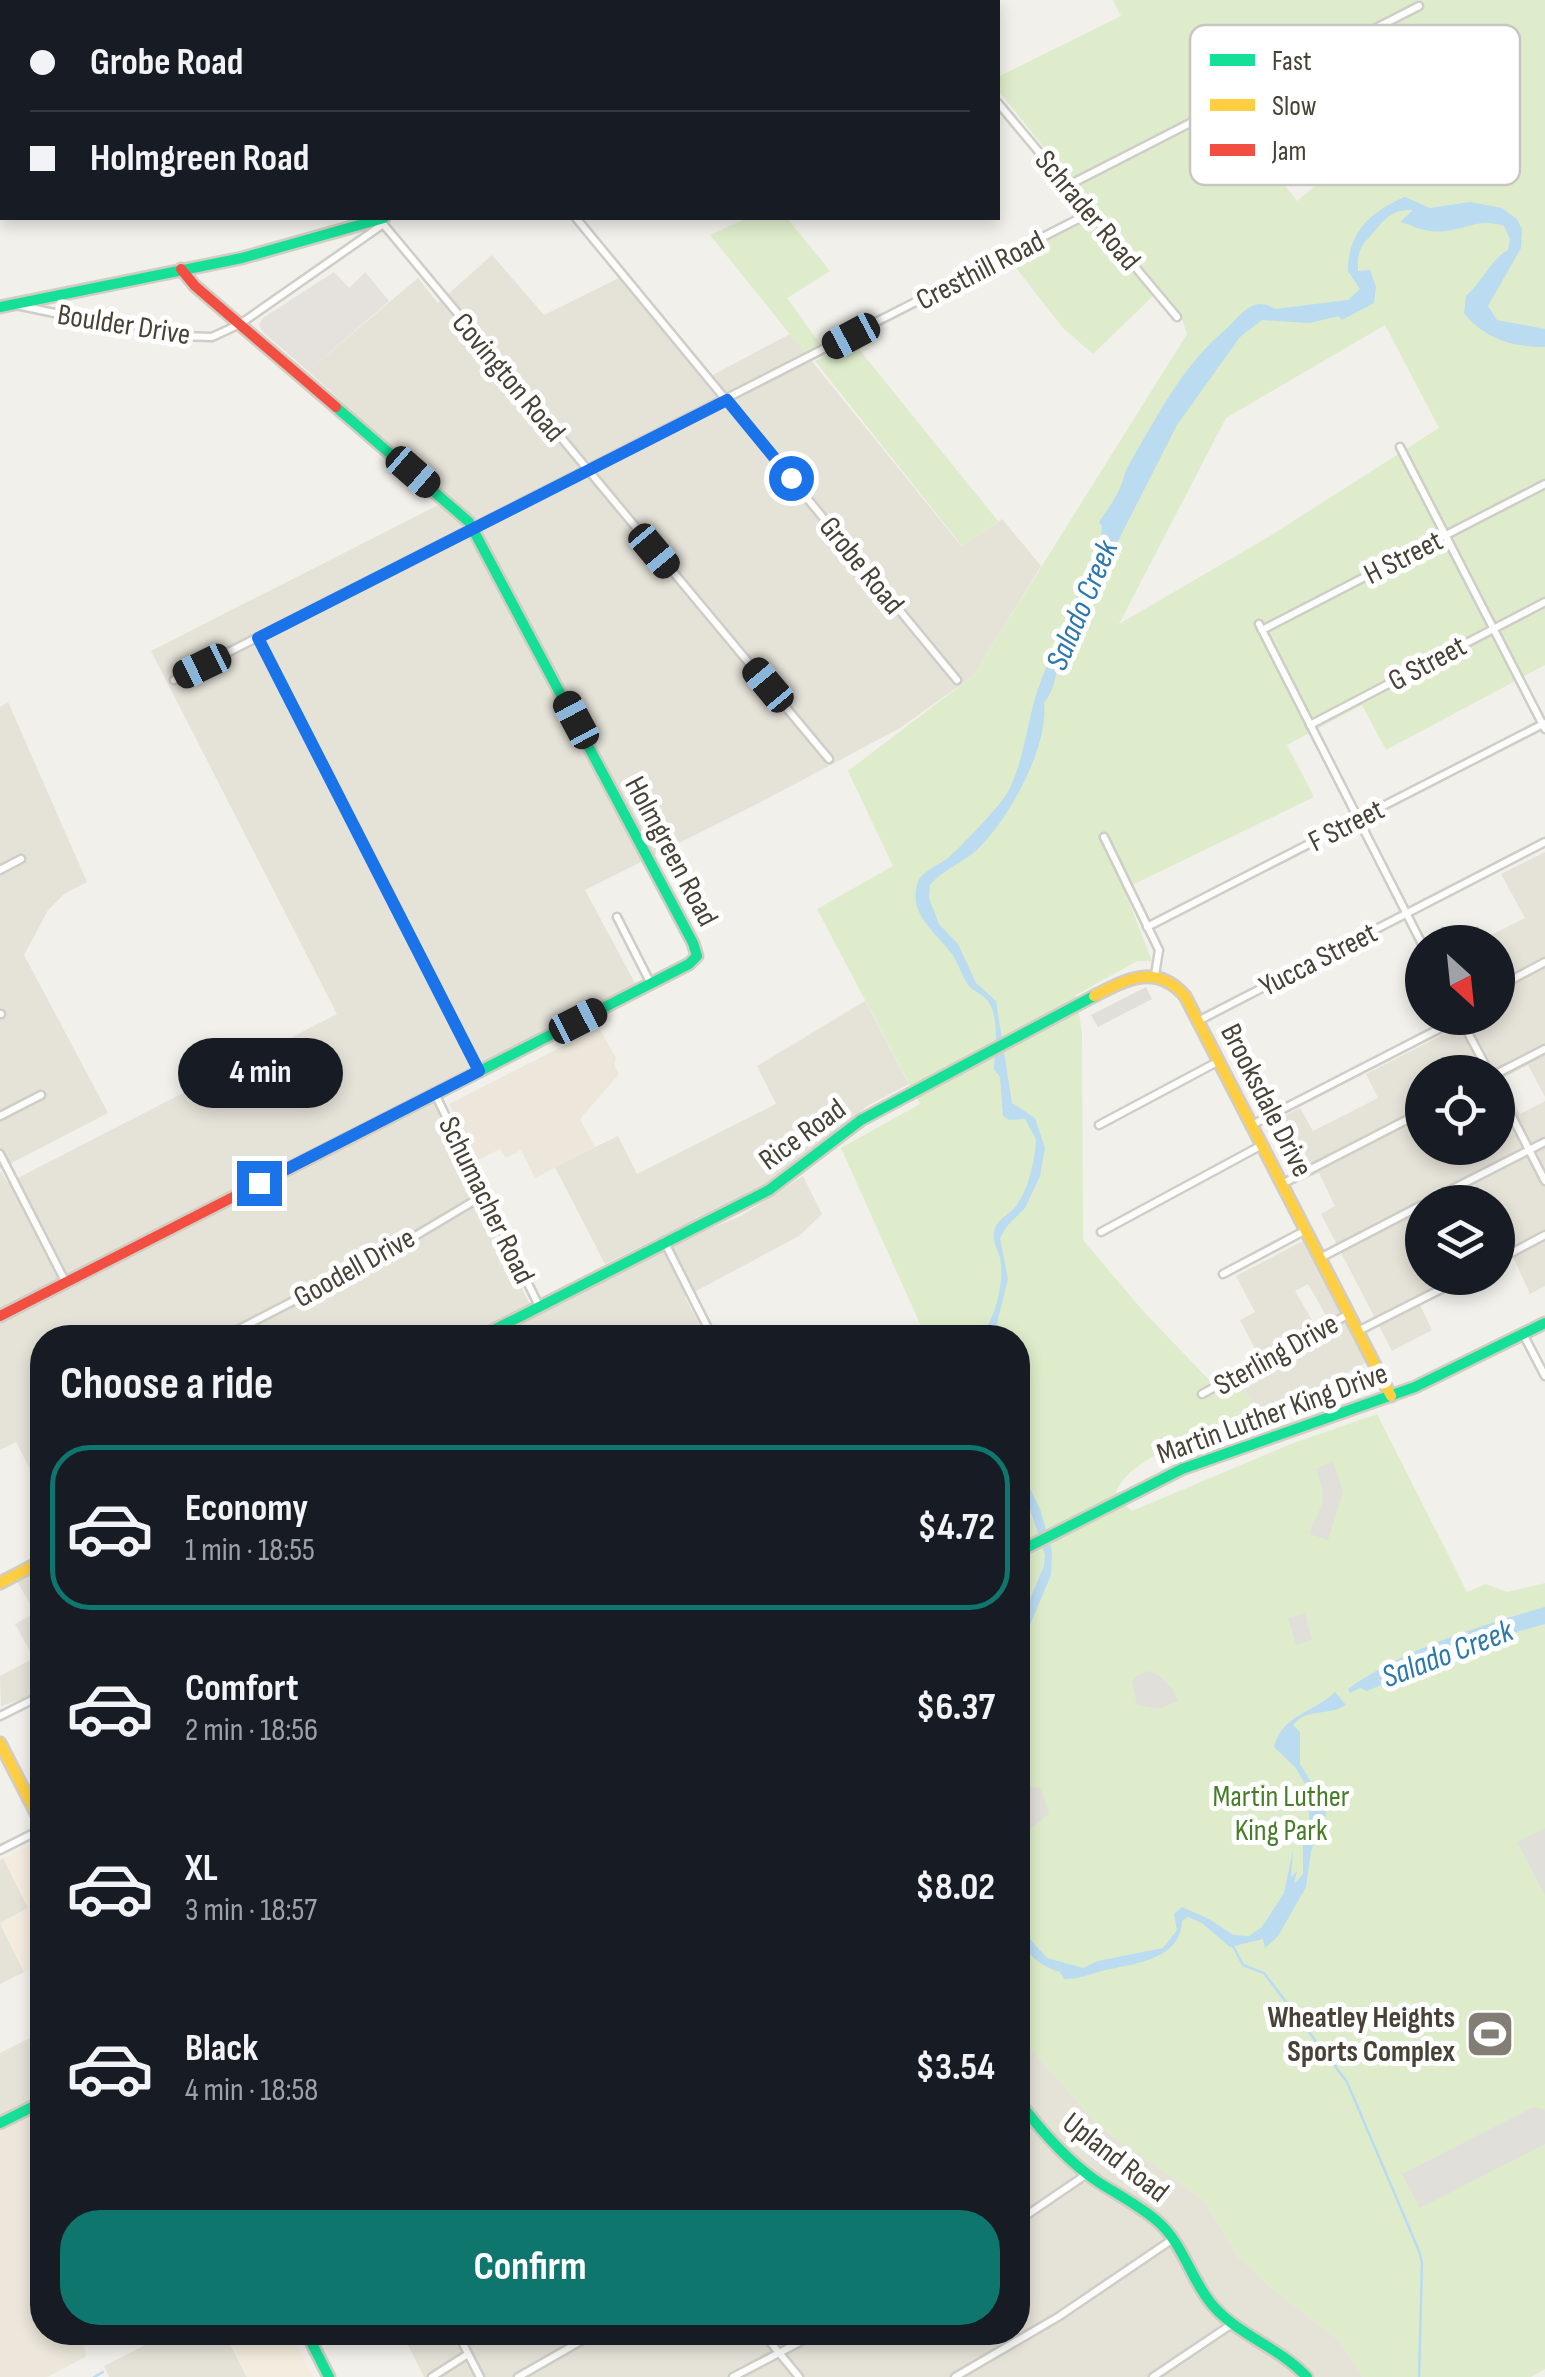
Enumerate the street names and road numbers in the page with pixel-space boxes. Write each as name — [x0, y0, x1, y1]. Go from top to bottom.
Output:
street label: Schrader Road — [1027, 143, 1148, 278]
street label: Cresthill Road — [910, 223, 1050, 318]
street label: Boulder Drive — [55, 297, 193, 353]
street label: Covington Road — [444, 306, 573, 449]
street label: Grobe Road — [811, 510, 911, 622]
street label: H Street — [1358, 523, 1449, 593]
street label: G Street — [1382, 628, 1473, 699]
street label: Holmgreen Road — [617, 770, 726, 932]
street label: F Street — [1303, 792, 1390, 860]
street label: Yucca Street — [1254, 915, 1383, 1005]
street label: Brooksdale Drive — [1212, 1018, 1320, 1183]
street label: Rice Road — [752, 1091, 853, 1178]
street label: Schumacher Road — [430, 1111, 542, 1290]
street label: Goodell Drive — [288, 1220, 421, 1316]
street label: Sterling Drive — [1208, 1306, 1345, 1404]
street label: Martin Luther King Drive — [1152, 1355, 1393, 1472]
street label: Upland Road — [1055, 2105, 1176, 2210]

